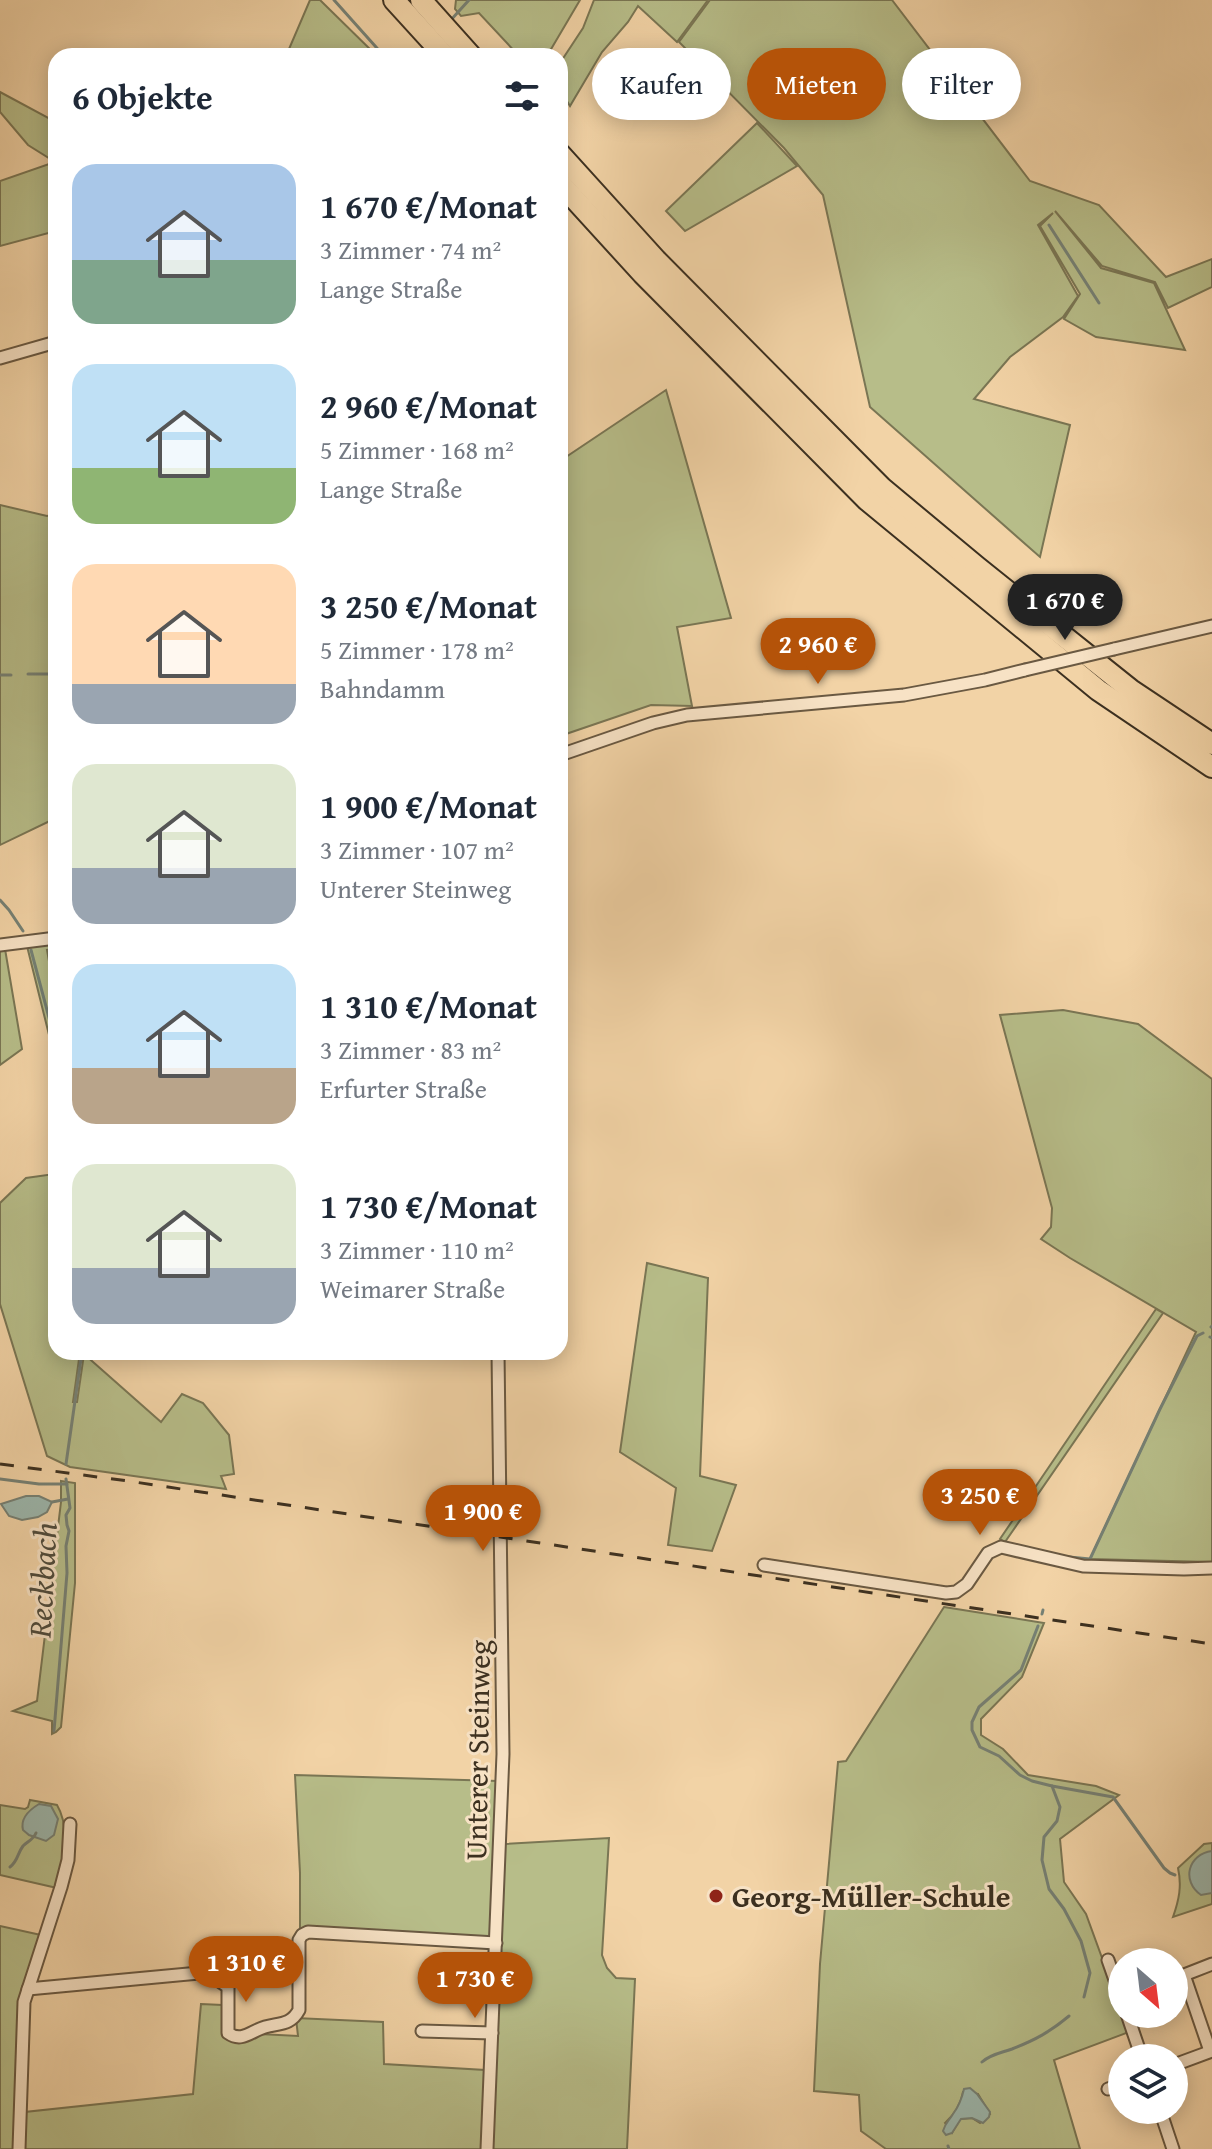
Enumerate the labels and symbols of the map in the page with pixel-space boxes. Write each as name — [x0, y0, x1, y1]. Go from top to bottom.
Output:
pin: 1 670 € — [991, 574, 1139, 642]
pin: 2 960 € — [744, 618, 892, 686]
pin: 3 250 € — [906, 1469, 1054, 1537]
pin: 1 900 € — [409, 1485, 557, 1553]
water label: Reckbach — [15, 1521, 68, 1640]
street label: Unterer Steinweg — [453, 1639, 501, 1861]
place label: Georg-Müller-Schule — [732, 1874, 1010, 1918]
marker: Georg-Müller-Schule — [707, 1887, 725, 1905]
pin: 1 310 € — [172, 1936, 320, 2004]
north arrow — [1108, 1948, 1188, 2028]
pin: 1 730 € — [401, 1952, 549, 2020]

